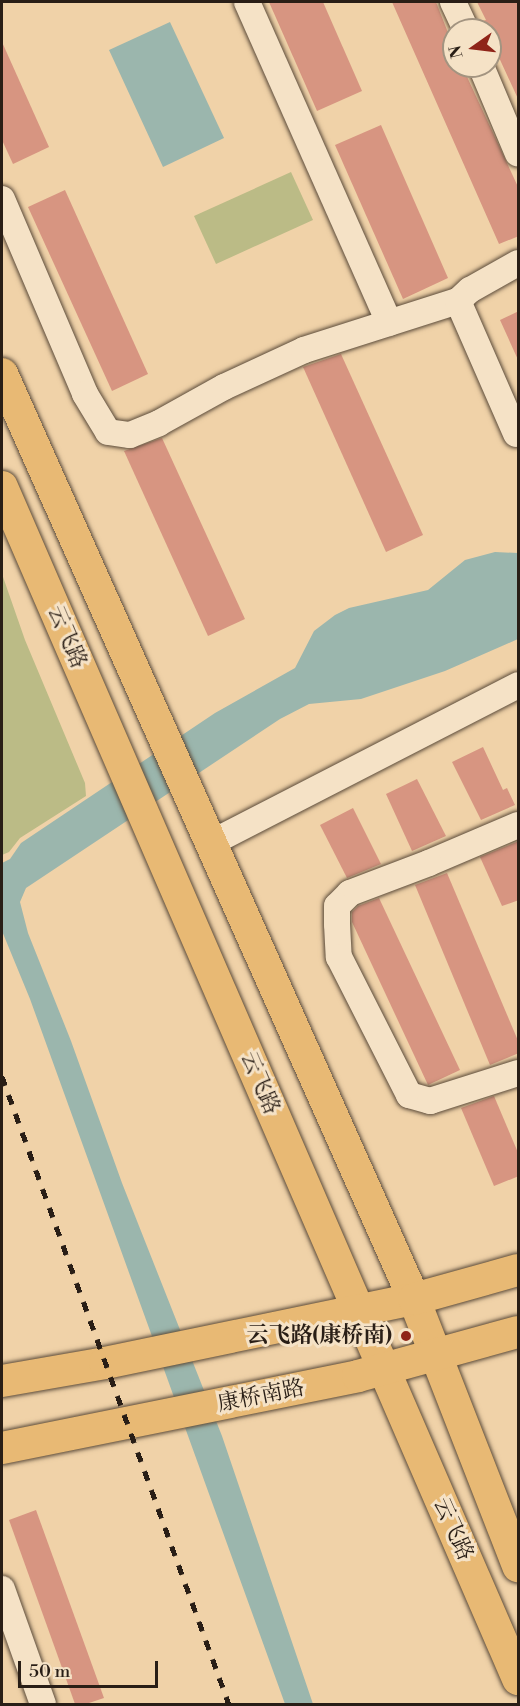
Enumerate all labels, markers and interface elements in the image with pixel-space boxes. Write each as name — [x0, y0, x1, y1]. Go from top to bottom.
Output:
north arrow — [442, 18, 502, 78]
text: N — [445, 43, 468, 60]
street label: 云飞路 — [42, 601, 92, 673]
street label: 云飞路 — [235, 1047, 285, 1119]
place label: 云飞路(康桥南) — [246, 1323, 392, 1349]
marker: 云飞路(康桥南) — [397, 1327, 415, 1345]
street label: 康桥南路 — [215, 1375, 307, 1417]
street label: 云飞路 — [428, 1493, 478, 1565]
scale bar — [21, 1649, 160, 1687]
text: 50 m — [29, 1660, 70, 1683]

